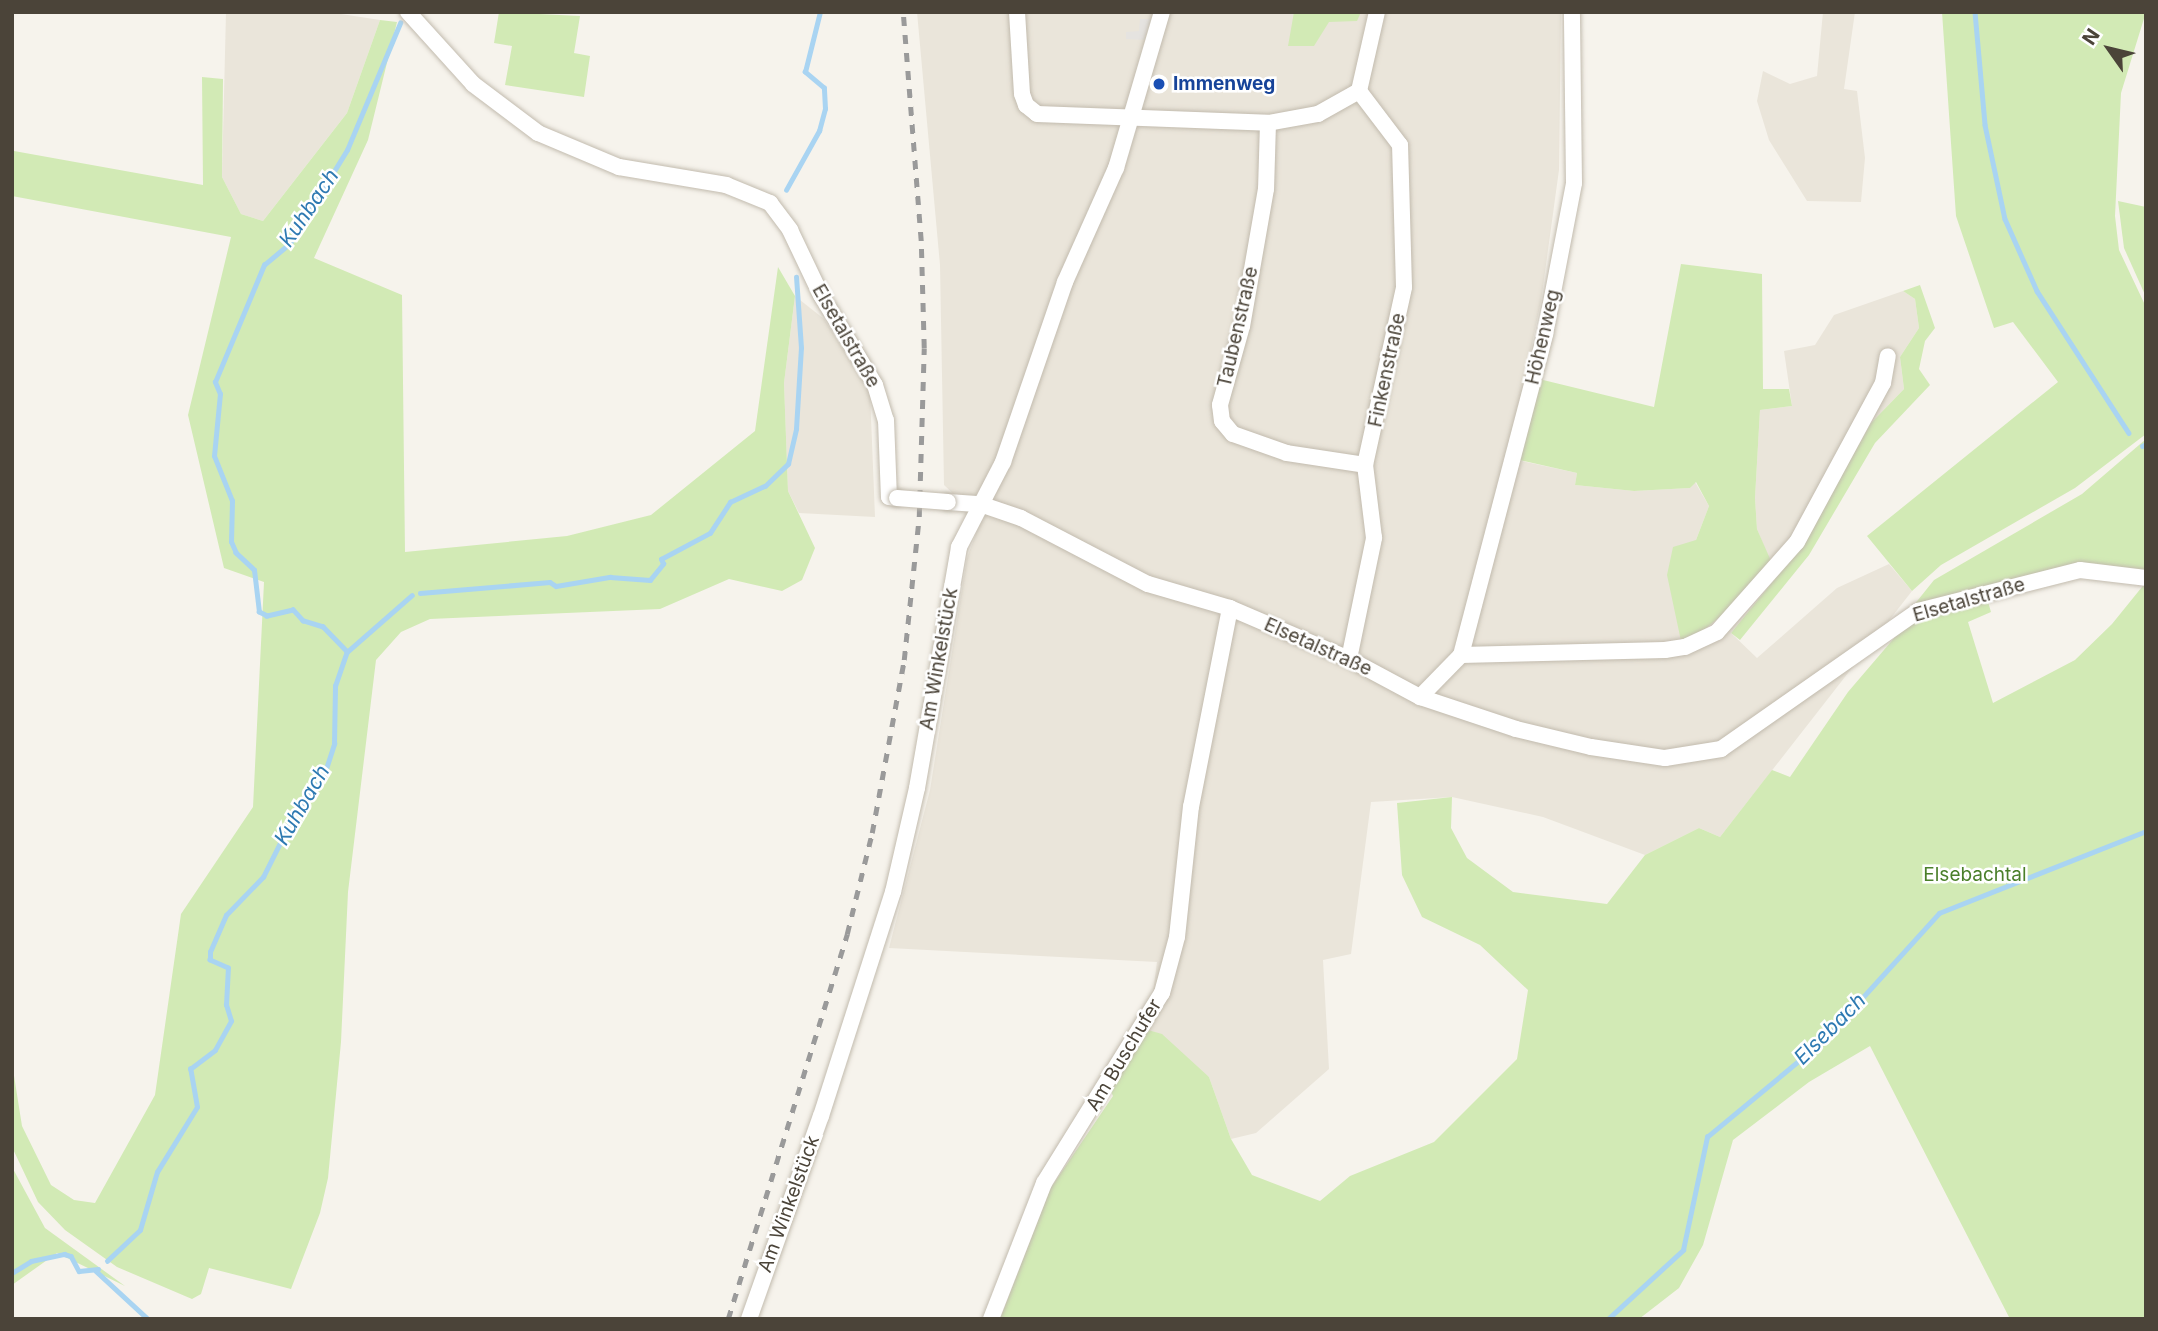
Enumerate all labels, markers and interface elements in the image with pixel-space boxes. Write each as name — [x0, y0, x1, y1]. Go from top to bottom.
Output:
north arrow — [2074, 14, 2144, 84]
text: N — [2078, 25, 2105, 49]
place label: Immenweg — [1173, 73, 1275, 95]
marker: Immenweg — [1151, 76, 1167, 92]
water label: Kuhbach — [274, 164, 344, 252]
street label: Taubenstraße — [1213, 264, 1263, 390]
street label: Elsetalstraße — [807, 280, 885, 392]
street label: Höhenweg — [1521, 287, 1565, 387]
street label: Finkenstraße — [1364, 311, 1410, 429]
street label: Elsetalstraße — [1910, 573, 2028, 627]
street label: Am Winkelstück — [915, 586, 963, 732]
street label: Elsetalstraße — [1261, 613, 1375, 681]
water label: Kuhbach — [269, 760, 335, 850]
park label: Elsebachtal — [1923, 864, 2027, 886]
water label: Elsebach — [1789, 988, 1871, 1070]
street label: Am Buschufer — [1082, 995, 1166, 1115]
street label: Am Winkelstück — [754, 1132, 824, 1276]

